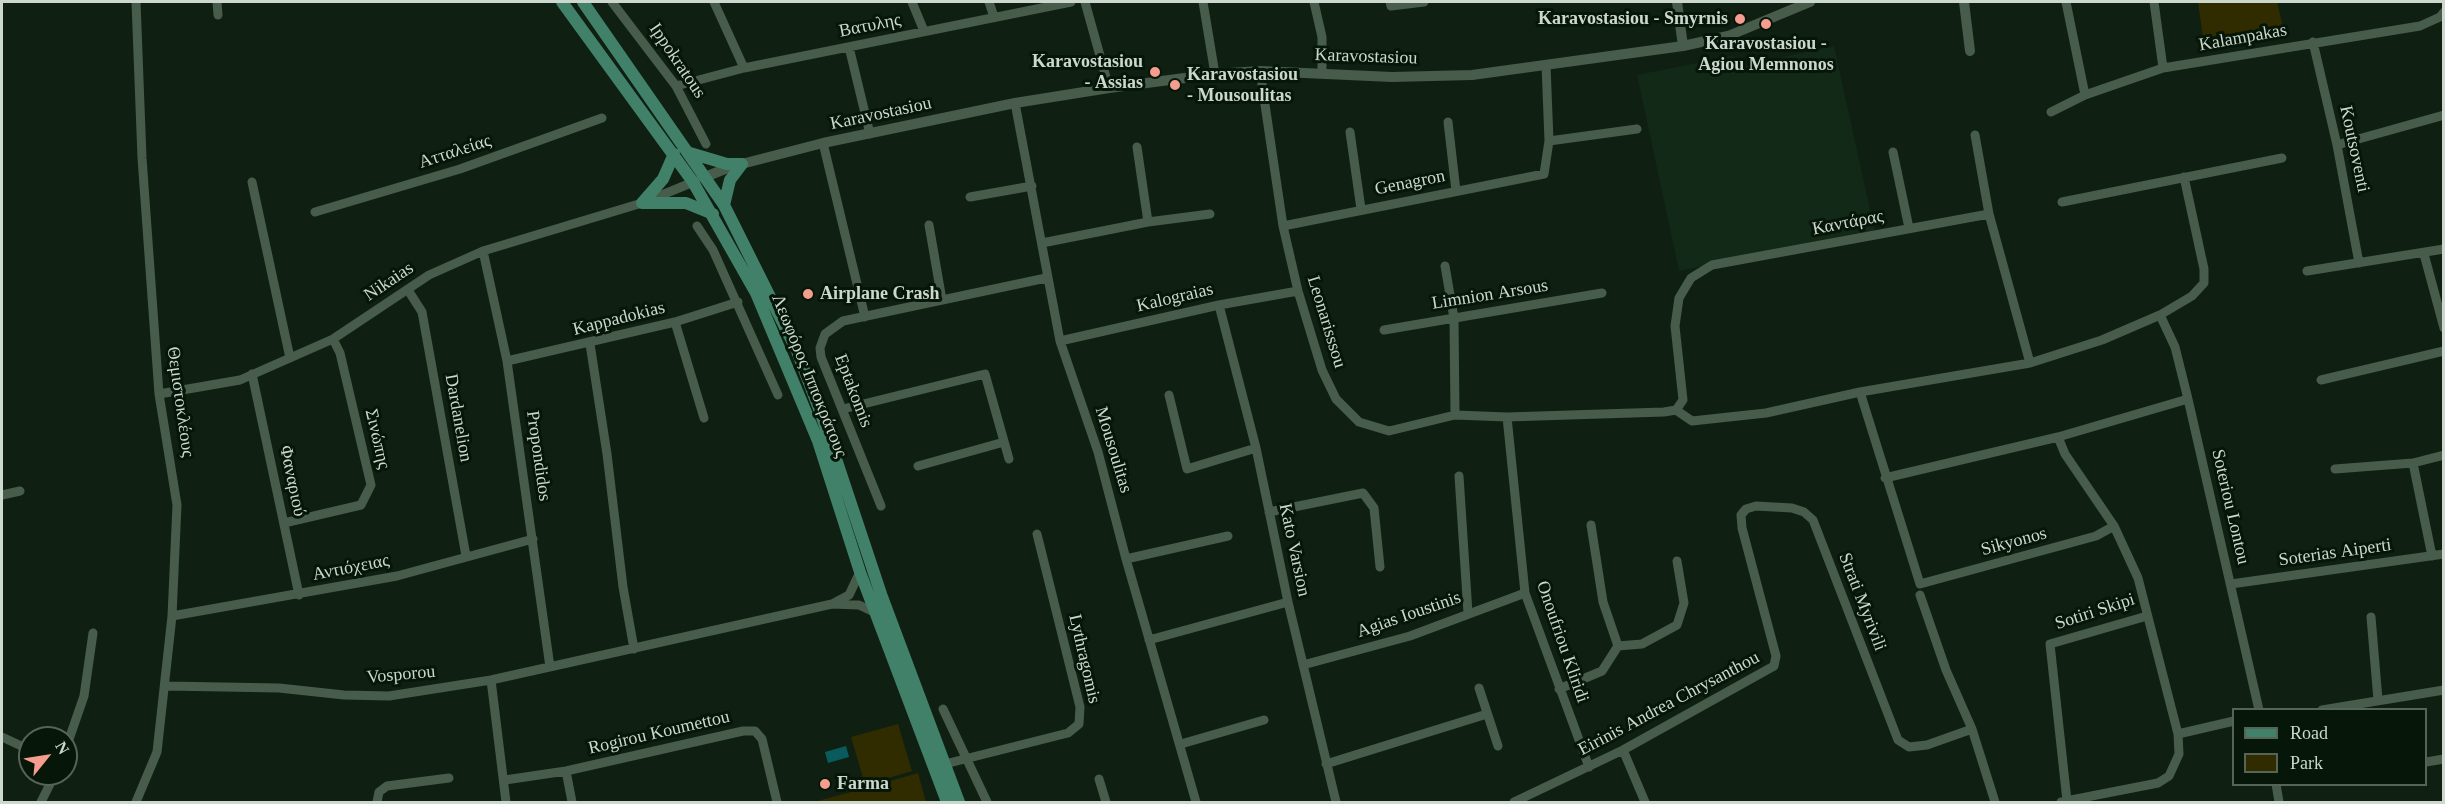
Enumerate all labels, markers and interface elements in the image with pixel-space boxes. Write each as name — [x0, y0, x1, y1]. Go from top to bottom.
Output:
place label: Karavostasiou - Smyrnis — [1538, 8, 1728, 30]
street label: Βατυλης — [837, 9, 903, 43]
marker: Karavostasiou - Smyrnis — [1733, 12, 1747, 26]
marker: Karavostasiou - Agiou Memnonos — [1759, 17, 1773, 31]
street label: Ippokratous — [644, 19, 710, 103]
street label: Kalampakas — [2197, 20, 2289, 56]
place label: Karavostasiou - Agiou Memnonos — [1698, 33, 1834, 76]
street label: Karavostasiou — [1314, 44, 1418, 70]
place label: Karavostasiou - Assias — [1032, 51, 1143, 94]
place label: Karavostasiou - Mousoulitas — [1187, 64, 1298, 106]
marker: Karavostasiou - Assias — [1148, 65, 1162, 79]
marker: Karavostasiou - Mousoulitas — [1168, 78, 1182, 92]
street label: Karavostasiou — [828, 93, 934, 135]
street label: Koutsoventi — [2334, 104, 2374, 194]
street label: Ατταλείας — [416, 130, 494, 174]
street label: Genagron — [1373, 166, 1447, 200]
street label: Καντάρας — [1811, 206, 1885, 240]
street label: Nikaias — [360, 258, 418, 306]
street label: Leonarisssou — [1302, 273, 1350, 371]
street label: Limnion Arsous — [1430, 275, 1550, 315]
street label: Kalograias — [1135, 279, 1215, 317]
place label: Airplane Crash — [820, 283, 940, 305]
marker: Airplane Crash — [801, 287, 815, 301]
street label: Λεωφόρος Ιπποκράτους — [766, 291, 852, 461]
street label: Kappadokias — [571, 297, 667, 341]
street label: Θεμιστοκλέους — [162, 345, 198, 459]
street label: Eptakomis — [829, 351, 877, 431]
street label: Dardanelion — [440, 372, 476, 464]
street label: Mousoulitas — [1090, 404, 1136, 496]
street label: Σινώπης — [360, 407, 394, 471]
street label: Propondidos — [521, 409, 555, 503]
street label: Φαναριού — [274, 444, 310, 518]
street label: Soteriou Lontou — [2206, 447, 2254, 567]
street label: Kato Varsion — [1274, 502, 1314, 598]
street label: Sikyonos — [1979, 523, 2049, 561]
street label: Soterias Aiperti — [2277, 534, 2393, 572]
street label: Αντιόχειας — [311, 550, 391, 586]
street label: Strati Myrivili — [1833, 550, 1891, 654]
street label: Onoufriou Kliridi — [1531, 578, 1593, 706]
street label: Agias Ioustinis — [1354, 587, 1464, 643]
street label: Sotiri Skipi — [2052, 589, 2138, 635]
street label: Lythragomis — [1063, 612, 1105, 706]
street label: Eirinis Andrea Chrysanthou — [1575, 647, 1763, 761]
street label: Vosporou — [366, 661, 436, 689]
street label: Rogirou Koumettou — [586, 706, 732, 760]
legend — [2232, 708, 2427, 786]
text: Road — [2290, 723, 2328, 743]
north arrow — [18, 726, 78, 786]
text: N — [52, 738, 73, 757]
text: Park — [2290, 753, 2323, 773]
place label: Farma — [837, 773, 889, 795]
marker: Farma — [818, 777, 832, 791]

